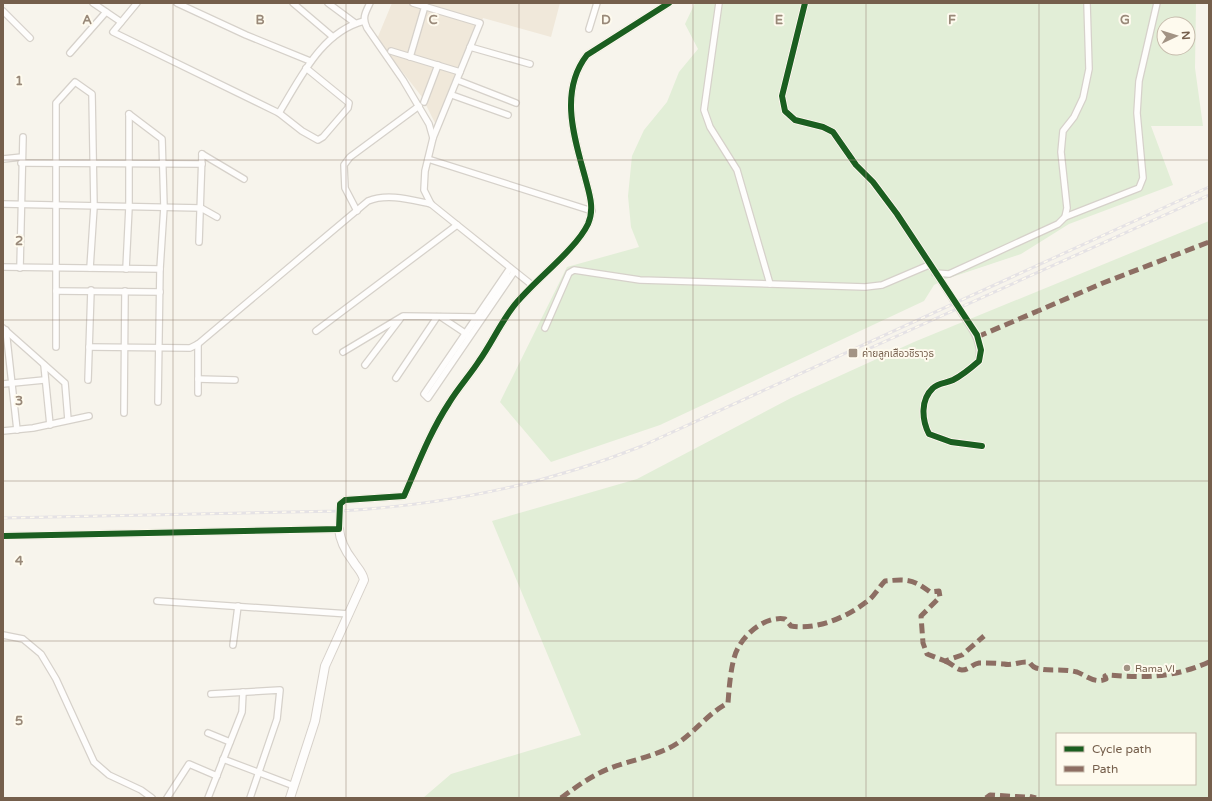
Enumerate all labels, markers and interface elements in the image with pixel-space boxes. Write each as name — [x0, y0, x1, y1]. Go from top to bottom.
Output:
text: A — [82, 12, 92, 28]
text: B — [255, 12, 265, 28]
text: C — [428, 12, 438, 28]
text: D — [601, 12, 611, 28]
text: E — [775, 12, 783, 28]
text: F — [948, 12, 956, 28]
text: G — [1120, 12, 1130, 28]
north arrow — [1156, 16, 1196, 56]
text: N — [1179, 30, 1192, 40]
text: 1 — [15, 73, 23, 89]
text: 2 — [15, 233, 23, 249]
marker: ค่ายลูกเสือวชิราวุธ — [847, 347, 859, 359]
place label: ค่ายลูกเสือวชิราวุธ — [862, 347, 934, 360]
text: 3 — [15, 393, 23, 409]
text: 4 — [15, 553, 24, 569]
marker: Rama VI — [1122, 663, 1132, 673]
place label: Rama VI — [1135, 663, 1175, 675]
text: 5 — [15, 713, 23, 729]
legend — [1056, 733, 1196, 785]
text: Cycle path — [1092, 742, 1151, 756]
text: Path — [1092, 762, 1118, 776]

